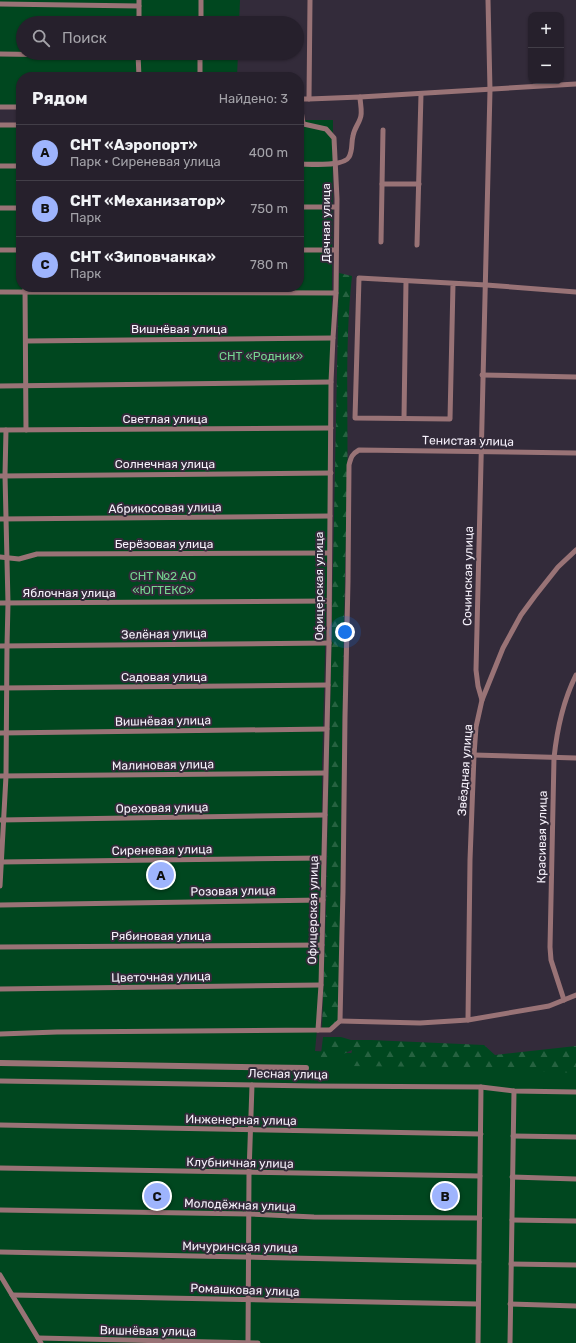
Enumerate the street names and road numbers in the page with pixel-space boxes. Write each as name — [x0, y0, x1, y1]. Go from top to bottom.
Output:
street label: Дачная улица — [319, 183, 333, 263]
street label: Вишнёвая улица — [131, 322, 227, 336]
street label: Светлая улица — [122, 412, 208, 426]
street label: Тенистая улица — [422, 433, 514, 449]
street label: Солнечная улица — [115, 457, 215, 471]
street label: Абрикосовая улица — [108, 500, 222, 516]
street label: Сочинская улица — [460, 526, 476, 626]
street label: Офицерская улица — [312, 532, 326, 641]
street label: Берёзовая улица — [115, 537, 213, 551]
street label: Яблочная улица — [22, 586, 116, 600]
street label: Зелёная улица — [121, 626, 207, 642]
street label: Садовая улица — [121, 670, 207, 684]
street label: Вишнёвая улица — [115, 713, 211, 729]
street label: Звёздная улица — [455, 724, 475, 816]
street label: Малиновая улица — [112, 757, 214, 773]
street label: Красивая улица — [534, 791, 550, 883]
street label: Ореховая улица — [116, 800, 208, 816]
street label: Сиреневая улица — [112, 842, 212, 858]
street label: Офицерская улица — [305, 855, 321, 965]
street label: Розовая улица — [190, 883, 276, 899]
street label: Рябиновая улица — [111, 929, 211, 943]
street label: Цветочная улица — [111, 969, 211, 985]
street label: Лесная улица — [248, 1066, 328, 1082]
street label: Инженерная улица — [185, 1112, 297, 1128]
street label: Клубничная улица — [186, 1155, 294, 1171]
street label: Молодёжная улица — [184, 1196, 296, 1214]
street label: Мичуринская улица — [182, 1239, 298, 1255]
street label: Ромашковая улица — [190, 1281, 300, 1299]
street label: Вишнёвая улица — [100, 1323, 196, 1339]

